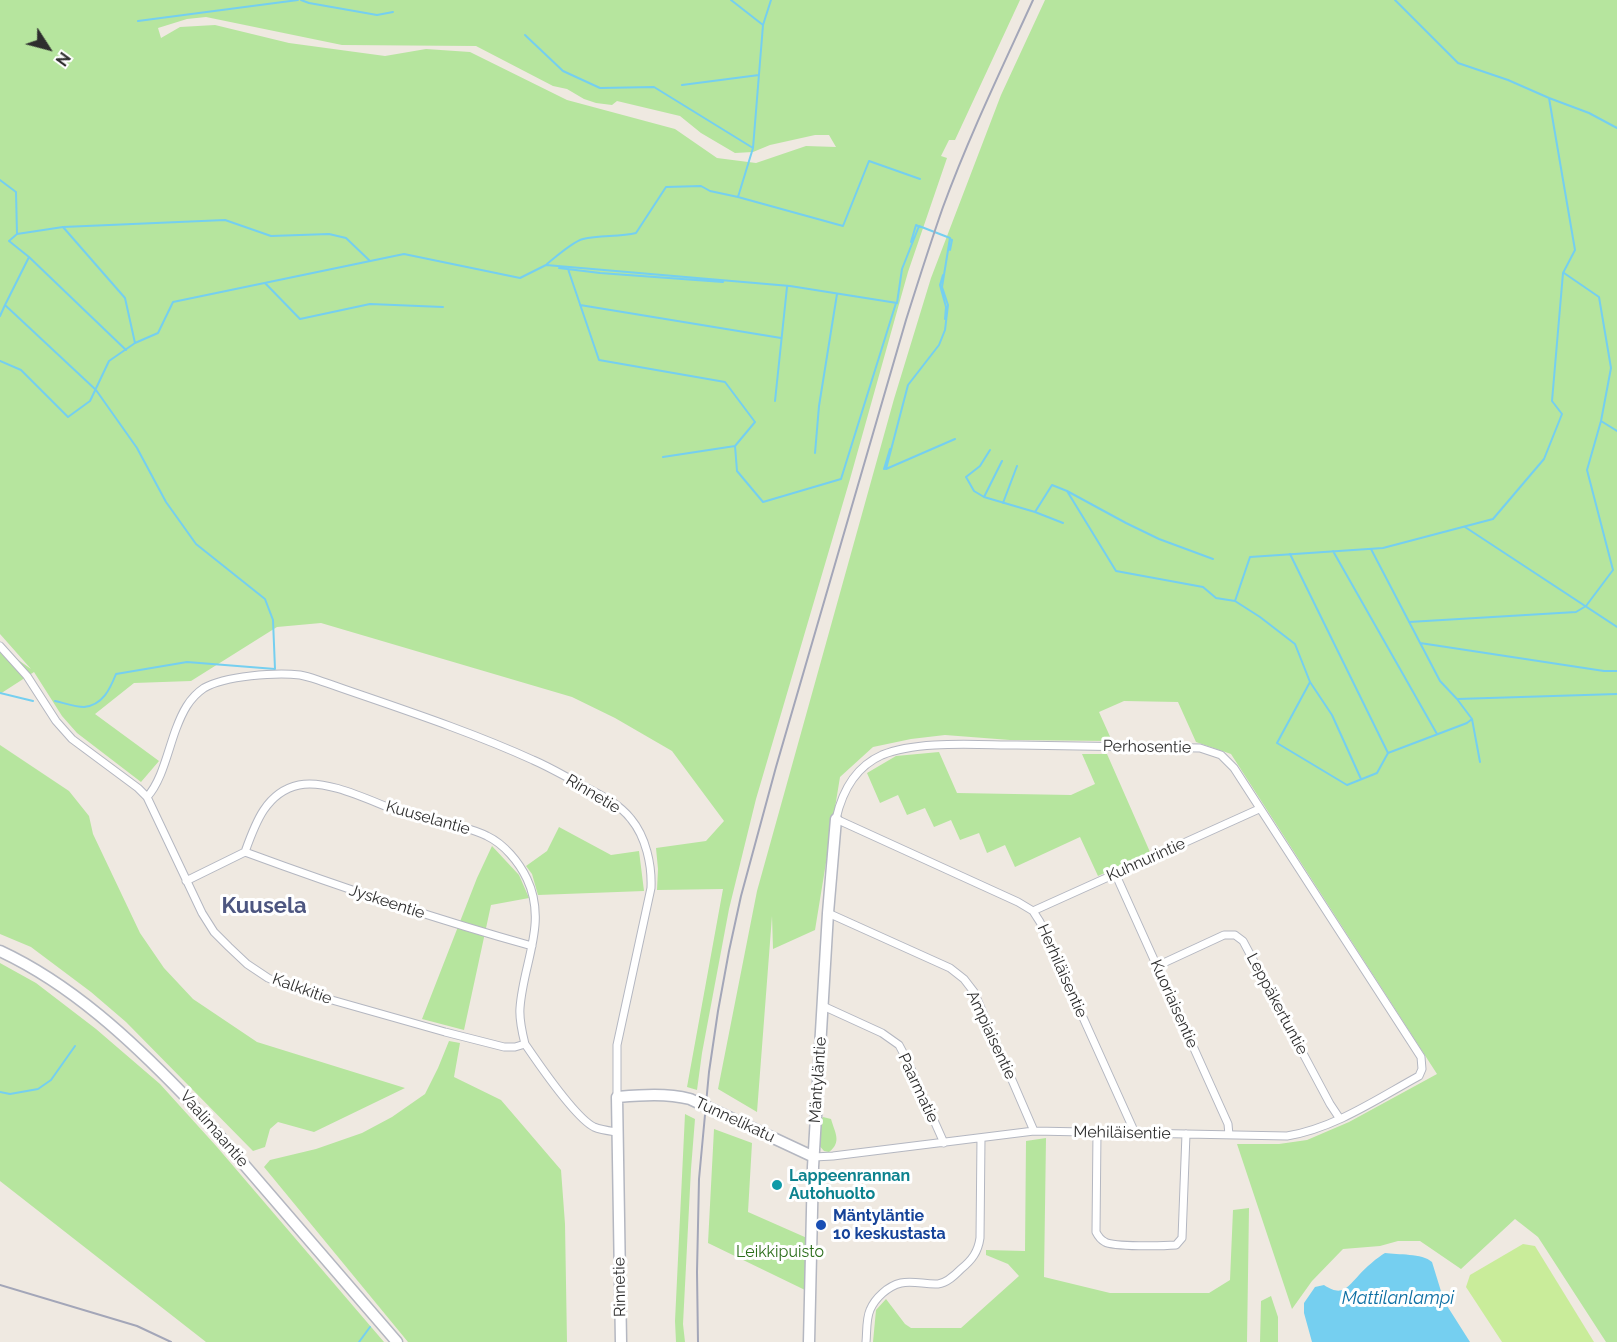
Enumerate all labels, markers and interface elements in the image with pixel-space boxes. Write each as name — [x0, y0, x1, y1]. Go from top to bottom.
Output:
north arrow — [18, 18, 78, 78]
text: N — [52, 48, 74, 69]
street label: Perhosentie — [1103, 737, 1191, 757]
street label: Rinnetie — [562, 770, 624, 818]
street label: Kuuselantie — [384, 797, 472, 839]
street label: Kuhnurintie — [1104, 834, 1188, 886]
street label: Jyskeentie — [347, 881, 427, 923]
district label: Kuusela — [221, 893, 307, 919]
street label: Herhiläisentie — [1033, 921, 1091, 1021]
street label: Leppäkertuntie — [1242, 950, 1312, 1058]
street label: Kuoriaisentie — [1146, 957, 1202, 1051]
street label: Kalkkitie — [270, 969, 334, 1009]
street label: Ampiaisentie — [962, 988, 1020, 1082]
street label: Mäntyläntie — [805, 1036, 831, 1124]
street label: Paarmatie — [894, 1050, 942, 1126]
street label: Vaalimaantie — [176, 1087, 252, 1171]
street label: Tunnelikatu — [692, 1093, 778, 1147]
street label: Mehiläisentie — [1073, 1123, 1171, 1143]
place label: Lappeenrannan Autohuolto — [789, 1166, 910, 1204]
marker: Lappeenrannan Autohuolto — [770, 1178, 784, 1192]
place label: Mäntyläntie 10 keskustasta — [833, 1206, 946, 1244]
marker: Mäntyläntie 10 keskustasta — [814, 1218, 828, 1232]
park label: Leikkipuisto — [736, 1242, 824, 1262]
street label: Rinnetie — [610, 1257, 630, 1317]
water label: Mattilanlampi — [1342, 1288, 1454, 1310]

